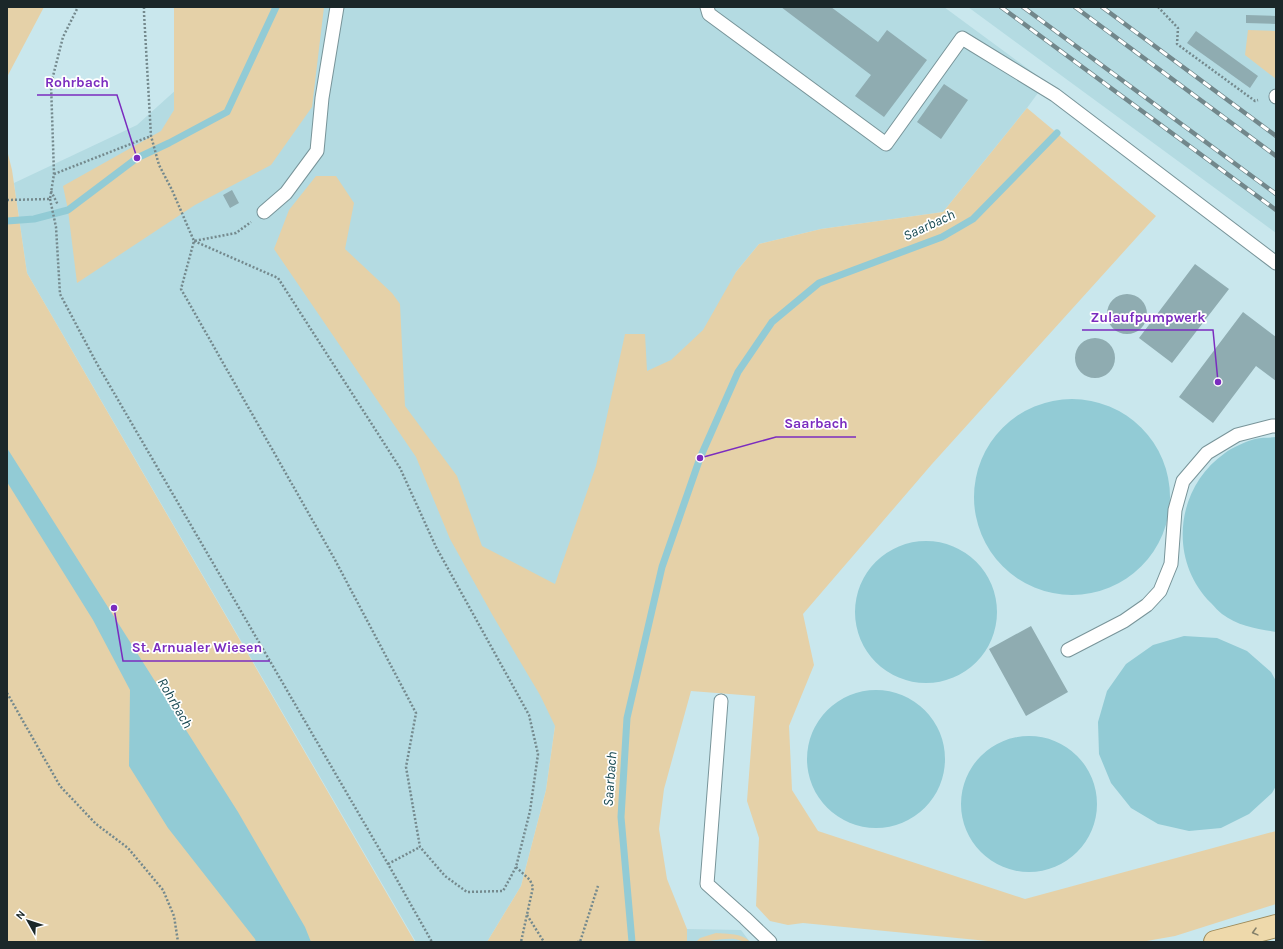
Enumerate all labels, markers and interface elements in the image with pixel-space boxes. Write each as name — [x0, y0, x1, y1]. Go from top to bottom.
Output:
callout: Rohrbach — [37, 69, 117, 95]
text: Rohrbach — [45, 74, 109, 91]
water label: Saarbach — [900, 206, 958, 244]
callout: Zulaufpumpwerk — [1082, 304, 1213, 330]
text: Zulaufpumpwerk — [1091, 309, 1206, 326]
callout: Saarbach — [776, 411, 856, 437]
text: Saarbach — [784, 415, 848, 432]
callout: St. Arnualer Wiesen — [123, 635, 270, 661]
text: St. Arnualer Wiesen — [132, 639, 262, 656]
water label: Rohrbach — [154, 675, 196, 731]
water label: Saarbach — [600, 751, 620, 807]
north arrow — [8, 901, 48, 941]
text: N — [13, 908, 28, 922]
one-way arrow — [1252, 927, 1258, 935]

